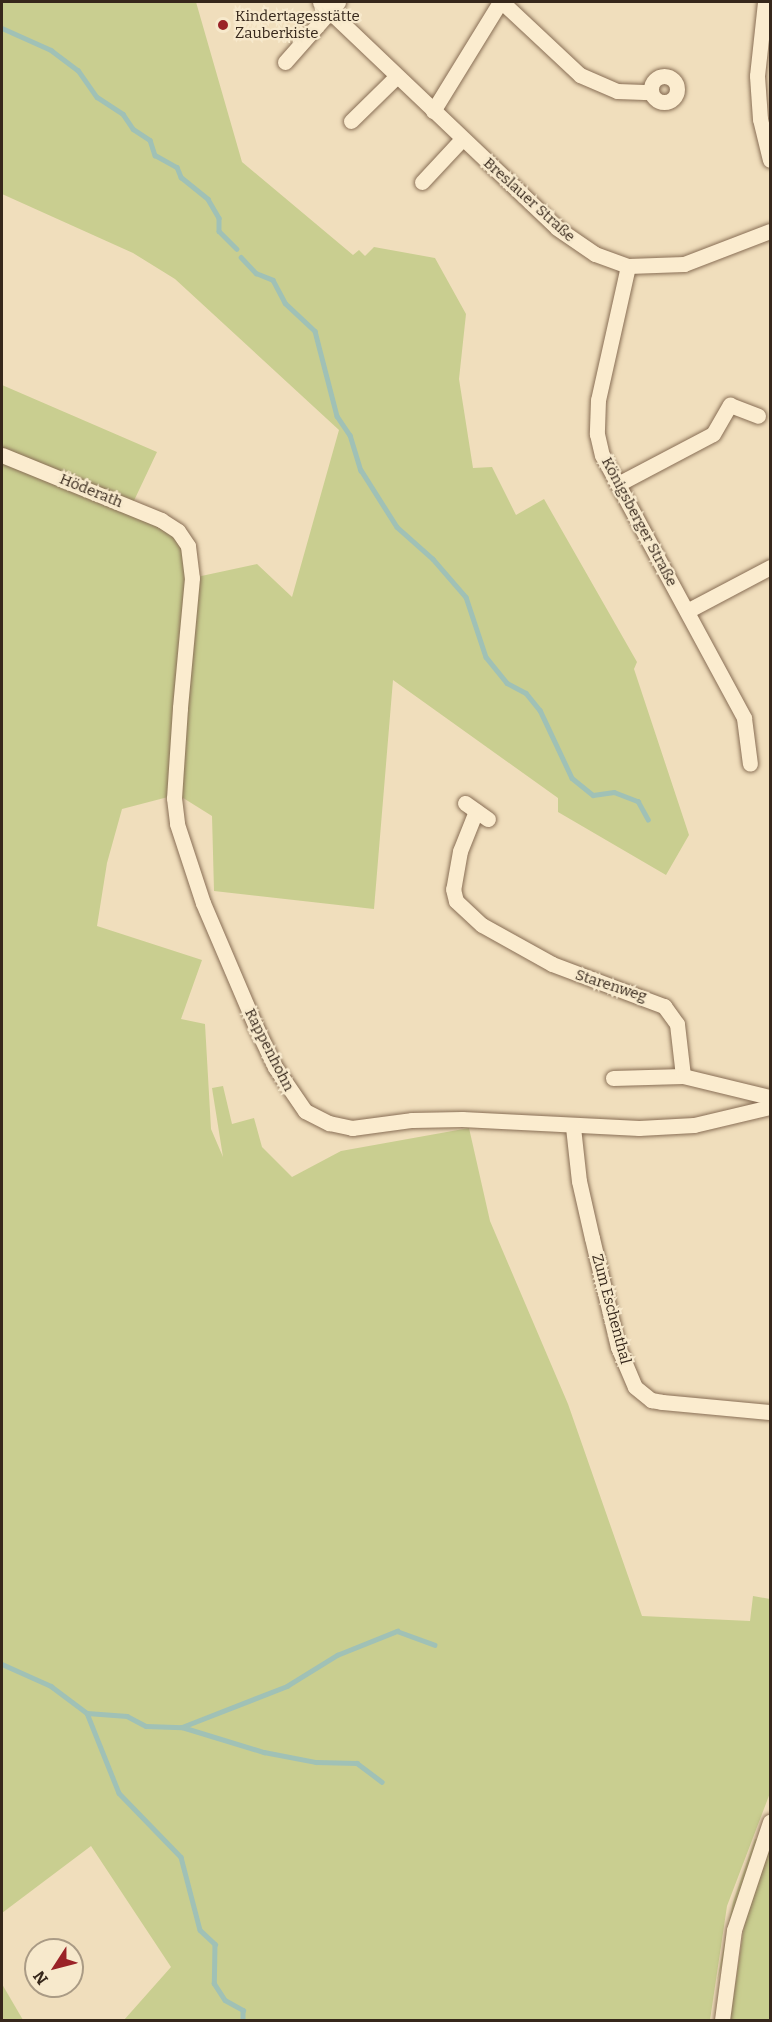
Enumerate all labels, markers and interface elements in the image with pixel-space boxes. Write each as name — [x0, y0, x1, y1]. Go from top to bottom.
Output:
place label: Kindertagesstätte Zauberkiste — [235, 7, 360, 42]
marker: Kindertagesstätte Zauberkiste — [216, 18, 230, 32]
street label: Breslauer Straße — [480, 154, 578, 246]
street label: Königsberger Straße — [597, 454, 681, 590]
street label: Höderath — [57, 470, 125, 512]
street label: Starenweg — [573, 966, 649, 1006]
street label: Rappenhohn — [241, 1006, 297, 1094]
street label: Zum Eschenthal — [588, 1252, 634, 1366]
north arrow — [24, 1938, 84, 1998]
text: N — [29, 1967, 52, 1988]

